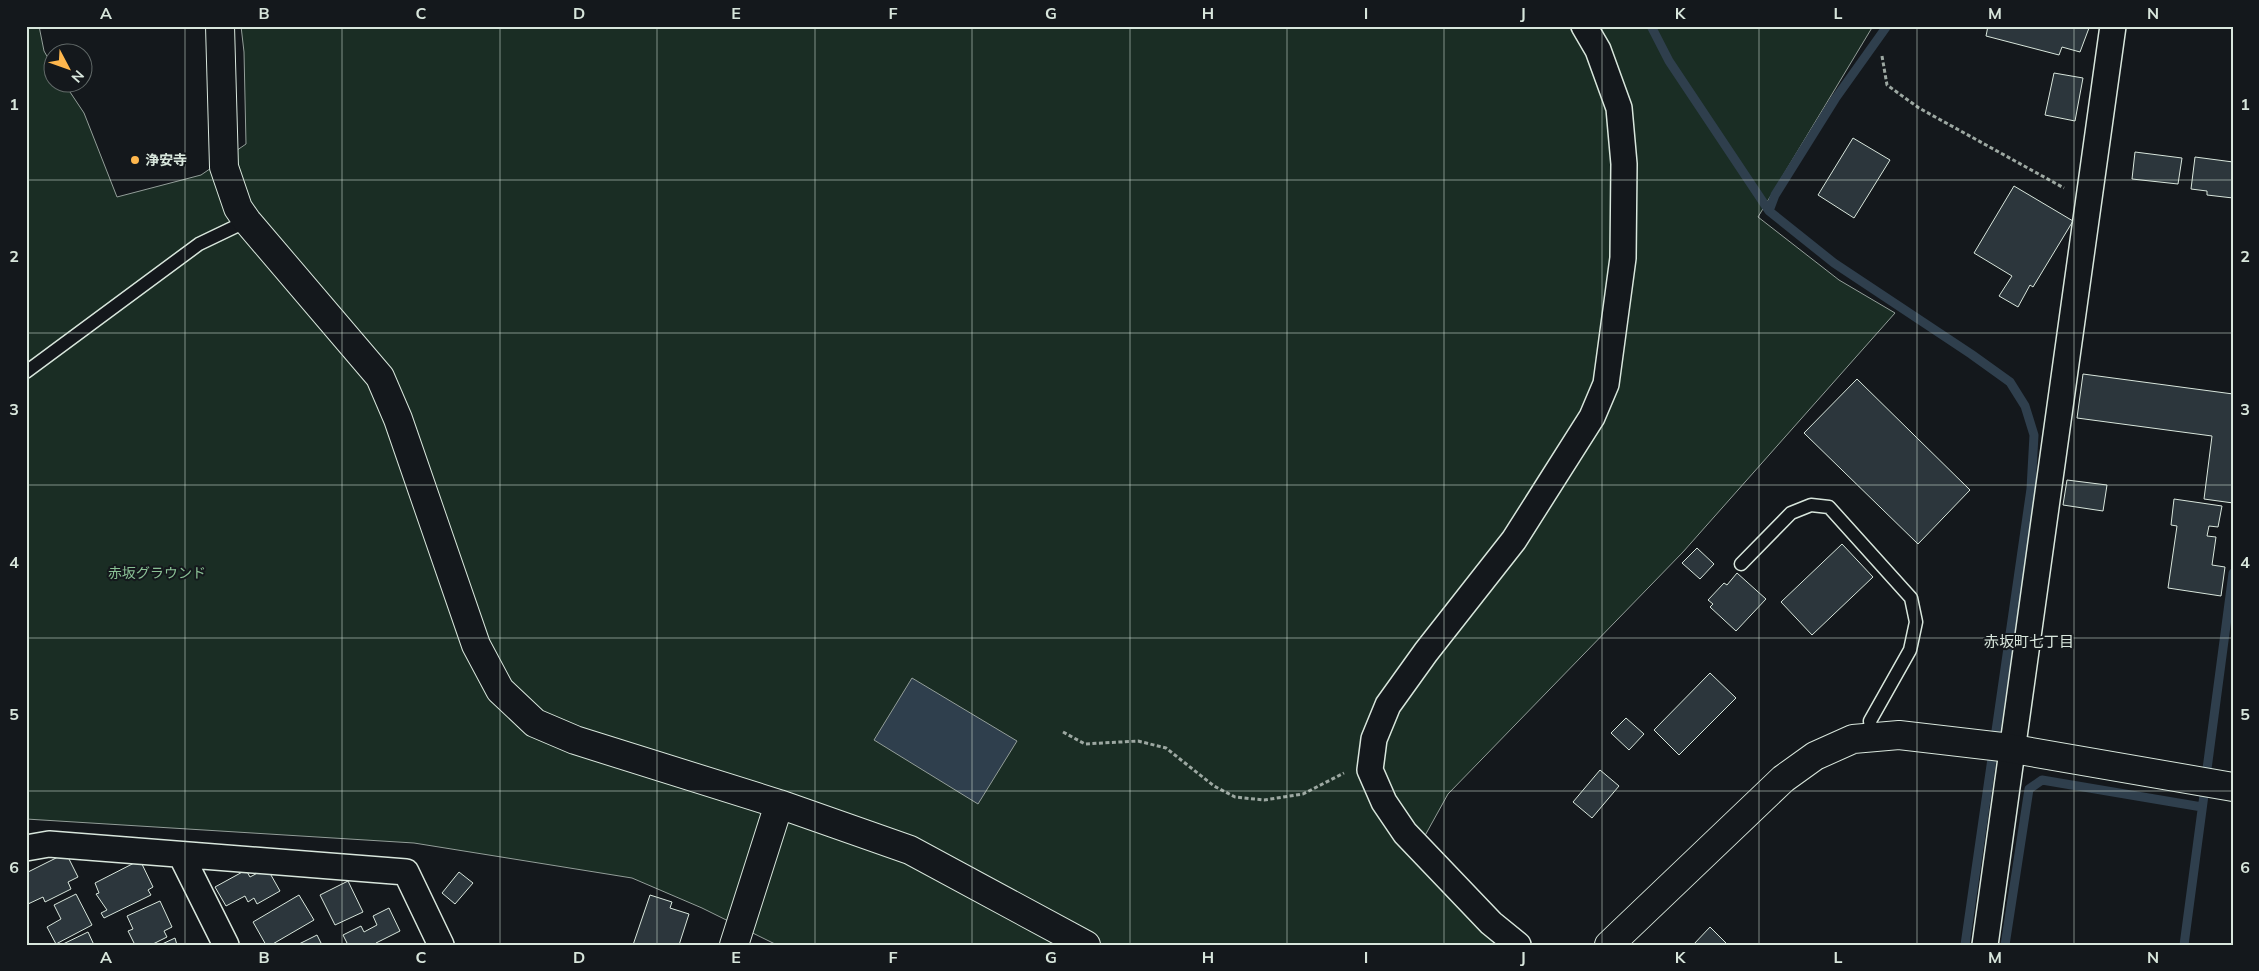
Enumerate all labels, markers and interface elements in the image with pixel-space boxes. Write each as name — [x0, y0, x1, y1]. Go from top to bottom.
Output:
text: A — [100, 3, 112, 23]
text: B — [258, 3, 270, 23]
text: C — [416, 3, 427, 23]
text: D — [573, 3, 585, 23]
text: E — [731, 3, 741, 23]
text: F — [888, 3, 898, 23]
text: G — [1045, 3, 1057, 23]
text: H — [1202, 3, 1214, 23]
text: I — [1364, 3, 1368, 23]
text: J — [1520, 3, 1526, 23]
text: K — [1675, 3, 1687, 23]
text: L — [1834, 3, 1843, 23]
text: M — [1988, 3, 2002, 23]
text: N — [2147, 3, 2159, 23]
north arrow — [42, 42, 92, 92]
text: N — [68, 67, 88, 86]
text: 1 — [9, 94, 19, 114]
text: 1 — [2240, 94, 2250, 114]
place label: 浄安寺 — [145, 151, 187, 169]
marker: 浄安寺 — [129, 154, 141, 166]
text: 2 — [9, 246, 19, 266]
text: 2 — [2240, 246, 2250, 266]
text: 3 — [9, 399, 19, 419]
text: 3 — [2240, 399, 2250, 419]
text: 4 — [9, 552, 19, 572]
text: 4 — [2240, 552, 2250, 572]
park label: 赤坂グラウンド — [108, 564, 206, 582]
district label: 赤坂町七丁目 — [1984, 632, 2074, 651]
text: 5 — [9, 704, 19, 724]
text: 5 — [2240, 704, 2250, 724]
text: 6 — [9, 857, 19, 877]
text: 6 — [2240, 857, 2250, 877]
text: A — [100, 947, 112, 967]
text: B — [258, 947, 270, 967]
text: C — [416, 947, 427, 967]
text: D — [573, 947, 585, 967]
text: E — [731, 947, 741, 967]
text: F — [888, 947, 898, 967]
text: G — [1045, 947, 1057, 967]
text: H — [1202, 947, 1214, 967]
text: I — [1364, 947, 1368, 967]
text: J — [1520, 947, 1526, 967]
text: K — [1675, 947, 1687, 967]
text: L — [1834, 947, 1843, 967]
text: M — [1988, 947, 2002, 967]
text: N — [2147, 947, 2159, 967]

